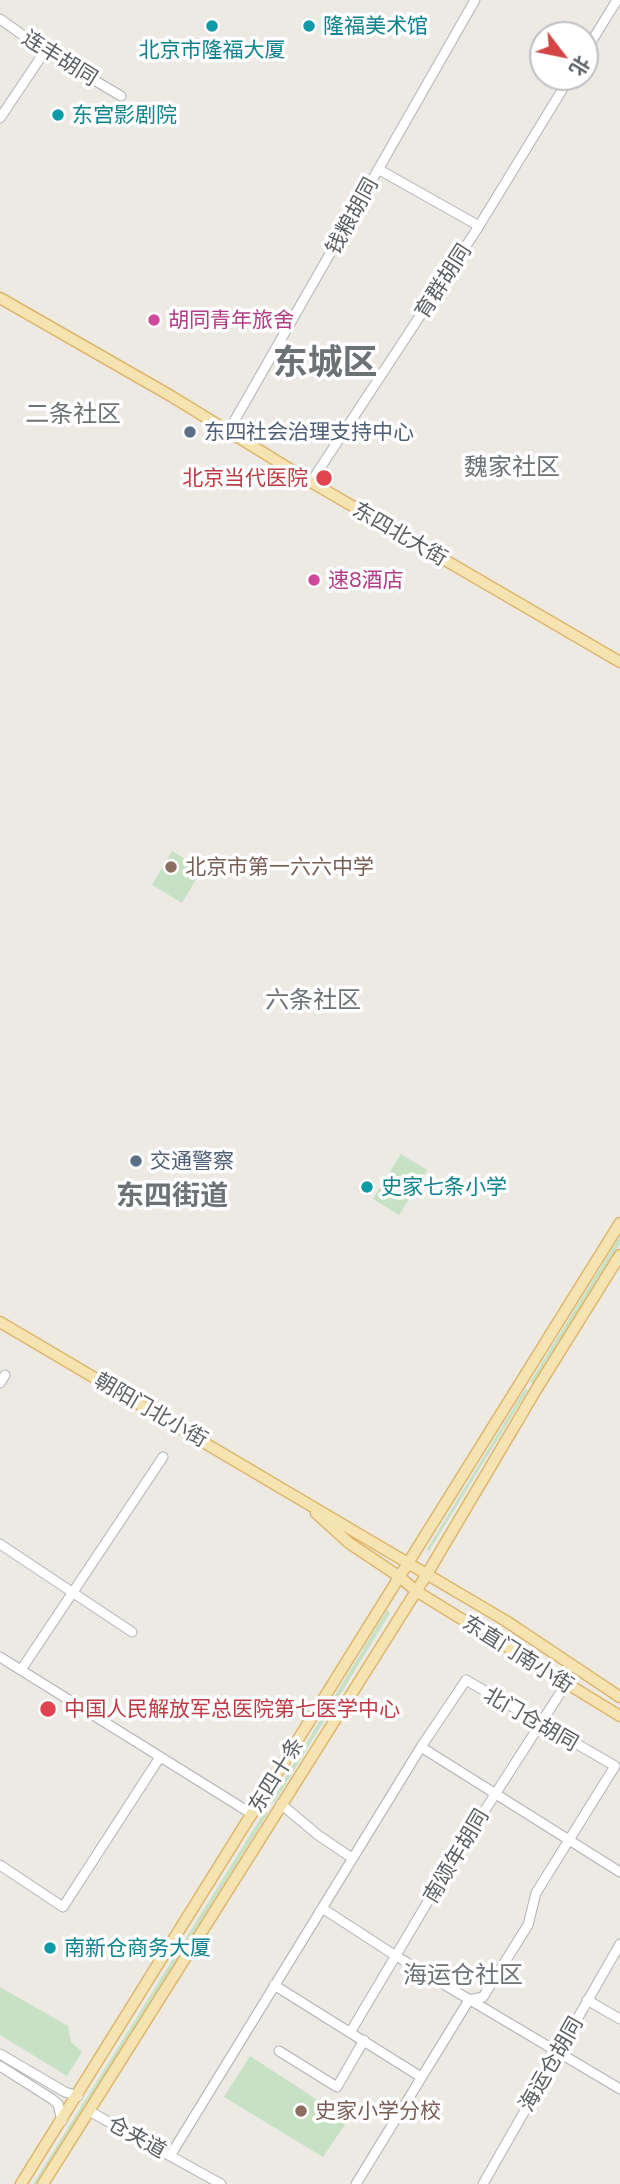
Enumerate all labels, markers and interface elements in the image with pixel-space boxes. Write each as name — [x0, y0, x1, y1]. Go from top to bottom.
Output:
place label: 隆福美术馆 — [323, 13, 428, 39]
marker: 北京市隆福大厦 — [204, 18, 220, 34]
marker: 隆福美术馆 — [301, 18, 317, 34]
north arrow — [529, 21, 599, 91]
street label: 连丰胡同 — [18, 25, 102, 91]
place label: 北京市隆福大厦 — [139, 37, 285, 63]
text: 北 — [566, 52, 595, 80]
place label: 东宫影剧院 — [72, 102, 177, 128]
marker: 东宫影剧院 — [50, 107, 66, 123]
street label: 钱粮胡同 — [321, 173, 383, 259]
street label: 育群胡同 — [410, 239, 476, 323]
place label: 胡同青年旅舍 — [168, 307, 294, 333]
marker: 胡同青年旅舍 — [146, 312, 162, 328]
district label: 东城区 — [273, 341, 377, 383]
district label: 二条社区 — [25, 400, 121, 428]
place label: 东四社会治理支持中心 — [204, 419, 414, 445]
marker: 东四社会治理支持中心 — [182, 424, 198, 440]
district label: 魏家社区 — [464, 453, 560, 481]
place label: 北京当代医院 — [182, 465, 308, 491]
marker: 北京当代医院 — [314, 468, 334, 488]
street label: 东四北大街 — [348, 497, 452, 571]
place label: 速8酒店 — [328, 567, 404, 593]
marker: 速8酒店 — [306, 572, 322, 588]
place label: 北京市第一六六中学 — [185, 854, 374, 880]
marker: 北京市第一六六中学 — [163, 859, 179, 875]
district label: 六条社区 — [265, 986, 361, 1014]
place label: 交通警察 — [150, 1148, 234, 1174]
marker: 交通警察 — [128, 1153, 144, 1169]
place label: 史家七条小学 — [381, 1174, 507, 1200]
district label: 东四街道 — [116, 1179, 228, 1213]
marker: 史家七条小学 — [359, 1179, 375, 1195]
street label: 朝阳门北小街 — [90, 1368, 212, 1452]
street label: 东直门南小街 — [458, 1610, 578, 1698]
street label: 北门仓胡同 — [479, 1682, 583, 1756]
place label: 中国人民解放军总医院第七医学中心 — [64, 1696, 400, 1722]
marker: 中国人民解放军总医院第七医学中心 — [38, 1699, 58, 1719]
street label: 东四十条 — [243, 1733, 309, 1817]
street label: 南颂年胡同 — [418, 1805, 494, 1907]
place label: 南新仓商务大厦 — [64, 1935, 211, 1961]
marker: 南新仓商务大厦 — [42, 1940, 58, 1956]
district label: 海运仓社区 — [403, 1961, 523, 1989]
street label: 海运仓胡同 — [514, 2012, 588, 2116]
place label: 史家小学分校 — [315, 2098, 441, 2124]
marker: 史家小学分校 — [293, 2103, 309, 2119]
street label: 仓夹道 — [103, 2111, 171, 2163]

